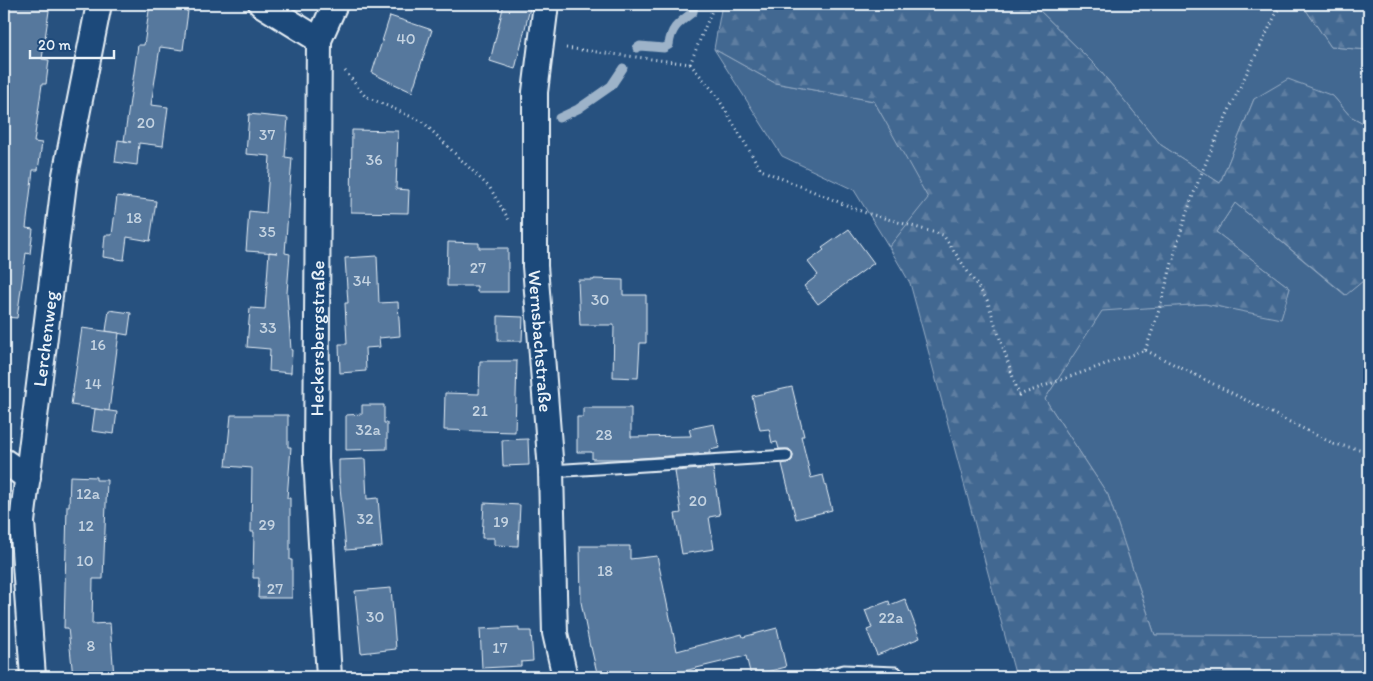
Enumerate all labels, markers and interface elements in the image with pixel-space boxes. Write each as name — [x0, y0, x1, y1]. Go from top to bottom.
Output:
scale bar — [30, 28, 114, 60]
house number: 40 — [396, 29, 416, 48]
text: 20 m — [38, 36, 72, 54]
house number: 20 — [137, 113, 155, 132]
house number: 37 — [259, 125, 275, 144]
house number: 36 — [365, 150, 383, 169]
house number: 18 — [126, 208, 142, 227]
house number: 35 — [258, 222, 276, 241]
house number: 27 — [470, 258, 486, 277]
street label: Heckersbergstraße — [305, 260, 329, 416]
street label: Wernsbachstraße — [524, 269, 558, 413]
house number: 34 — [353, 271, 372, 290]
street label: Lerchenweg — [27, 289, 62, 388]
house number: 30 — [591, 290, 609, 309]
house number: 33 — [259, 318, 277, 337]
house number: 16 — [90, 335, 106, 354]
house number: 14 — [84, 374, 102, 393]
house number: 21 — [472, 401, 488, 420]
house number: 32a — [355, 420, 381, 439]
house number: 28 — [595, 425, 613, 444]
house number: 12a — [76, 484, 101, 503]
house number: 20 — [689, 491, 707, 510]
house number: 32 — [356, 509, 374, 528]
house number: 19 — [493, 512, 509, 531]
house number: 29 — [259, 515, 275, 534]
house number: 12 — [78, 516, 95, 535]
house number: 10 — [76, 551, 94, 570]
house number: 18 — [597, 561, 613, 580]
house number: 27 — [267, 579, 283, 598]
house number: 30 — [366, 607, 384, 626]
house number: 22a — [878, 608, 904, 627]
house number: 8 — [87, 636, 96, 655]
house number: 17 — [492, 638, 508, 657]

